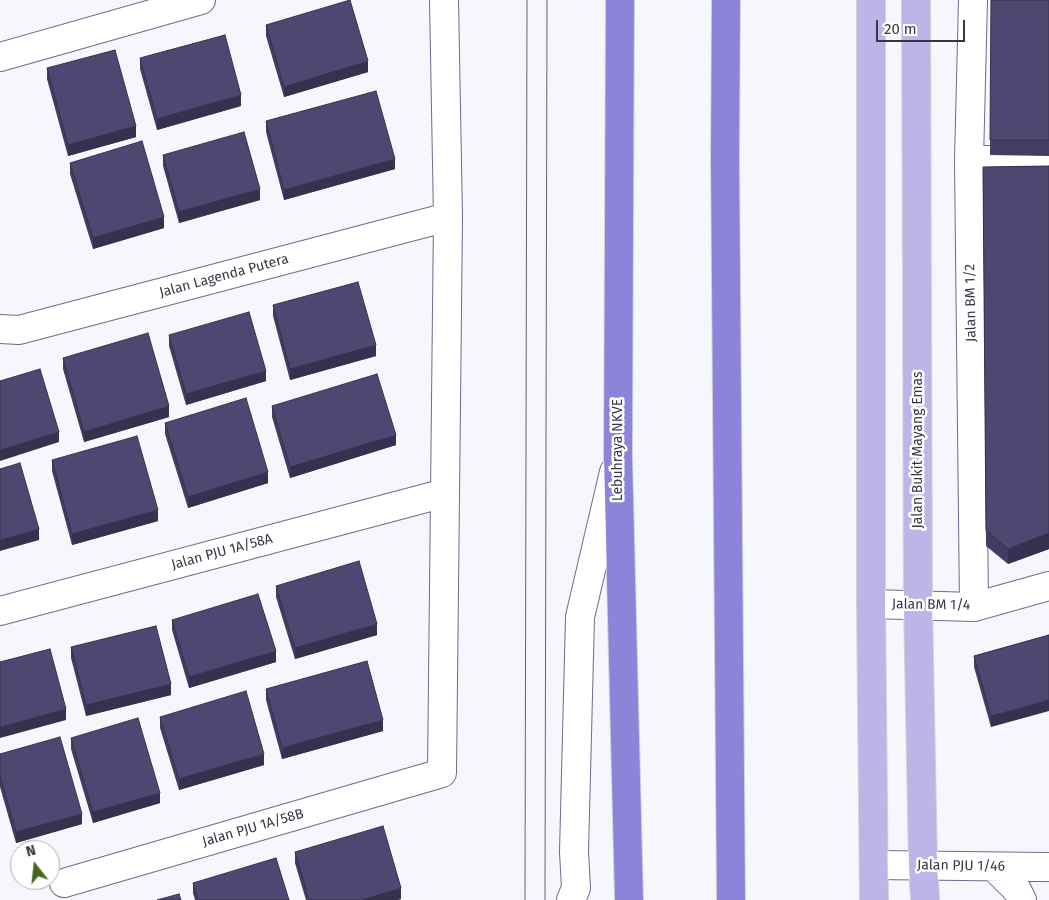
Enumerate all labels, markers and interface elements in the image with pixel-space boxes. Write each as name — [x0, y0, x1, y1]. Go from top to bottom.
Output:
scale bar — [879, 10, 968, 42]
text: 20 m — [884, 20, 917, 38]
street label: Jalan Lagenda Putera — [158, 251, 290, 301]
street label: Jalan BM 1/2 — [962, 264, 980, 342]
street label: Jalan Bukit Mayang Emas — [910, 372, 926, 528]
street label: Lebuhraya NKVE — [610, 399, 626, 501]
street label: Jalan PJU 1A/58A — [170, 530, 274, 574]
street label: Jalan BM 1/4 — [892, 596, 970, 614]
street label: Jalan PJU 1A/58B — [200, 806, 306, 850]
north arrow — [10, 840, 60, 890]
text: N — [24, 842, 38, 861]
street label: Jalan PJU 1/46 — [917, 857, 1005, 875]

